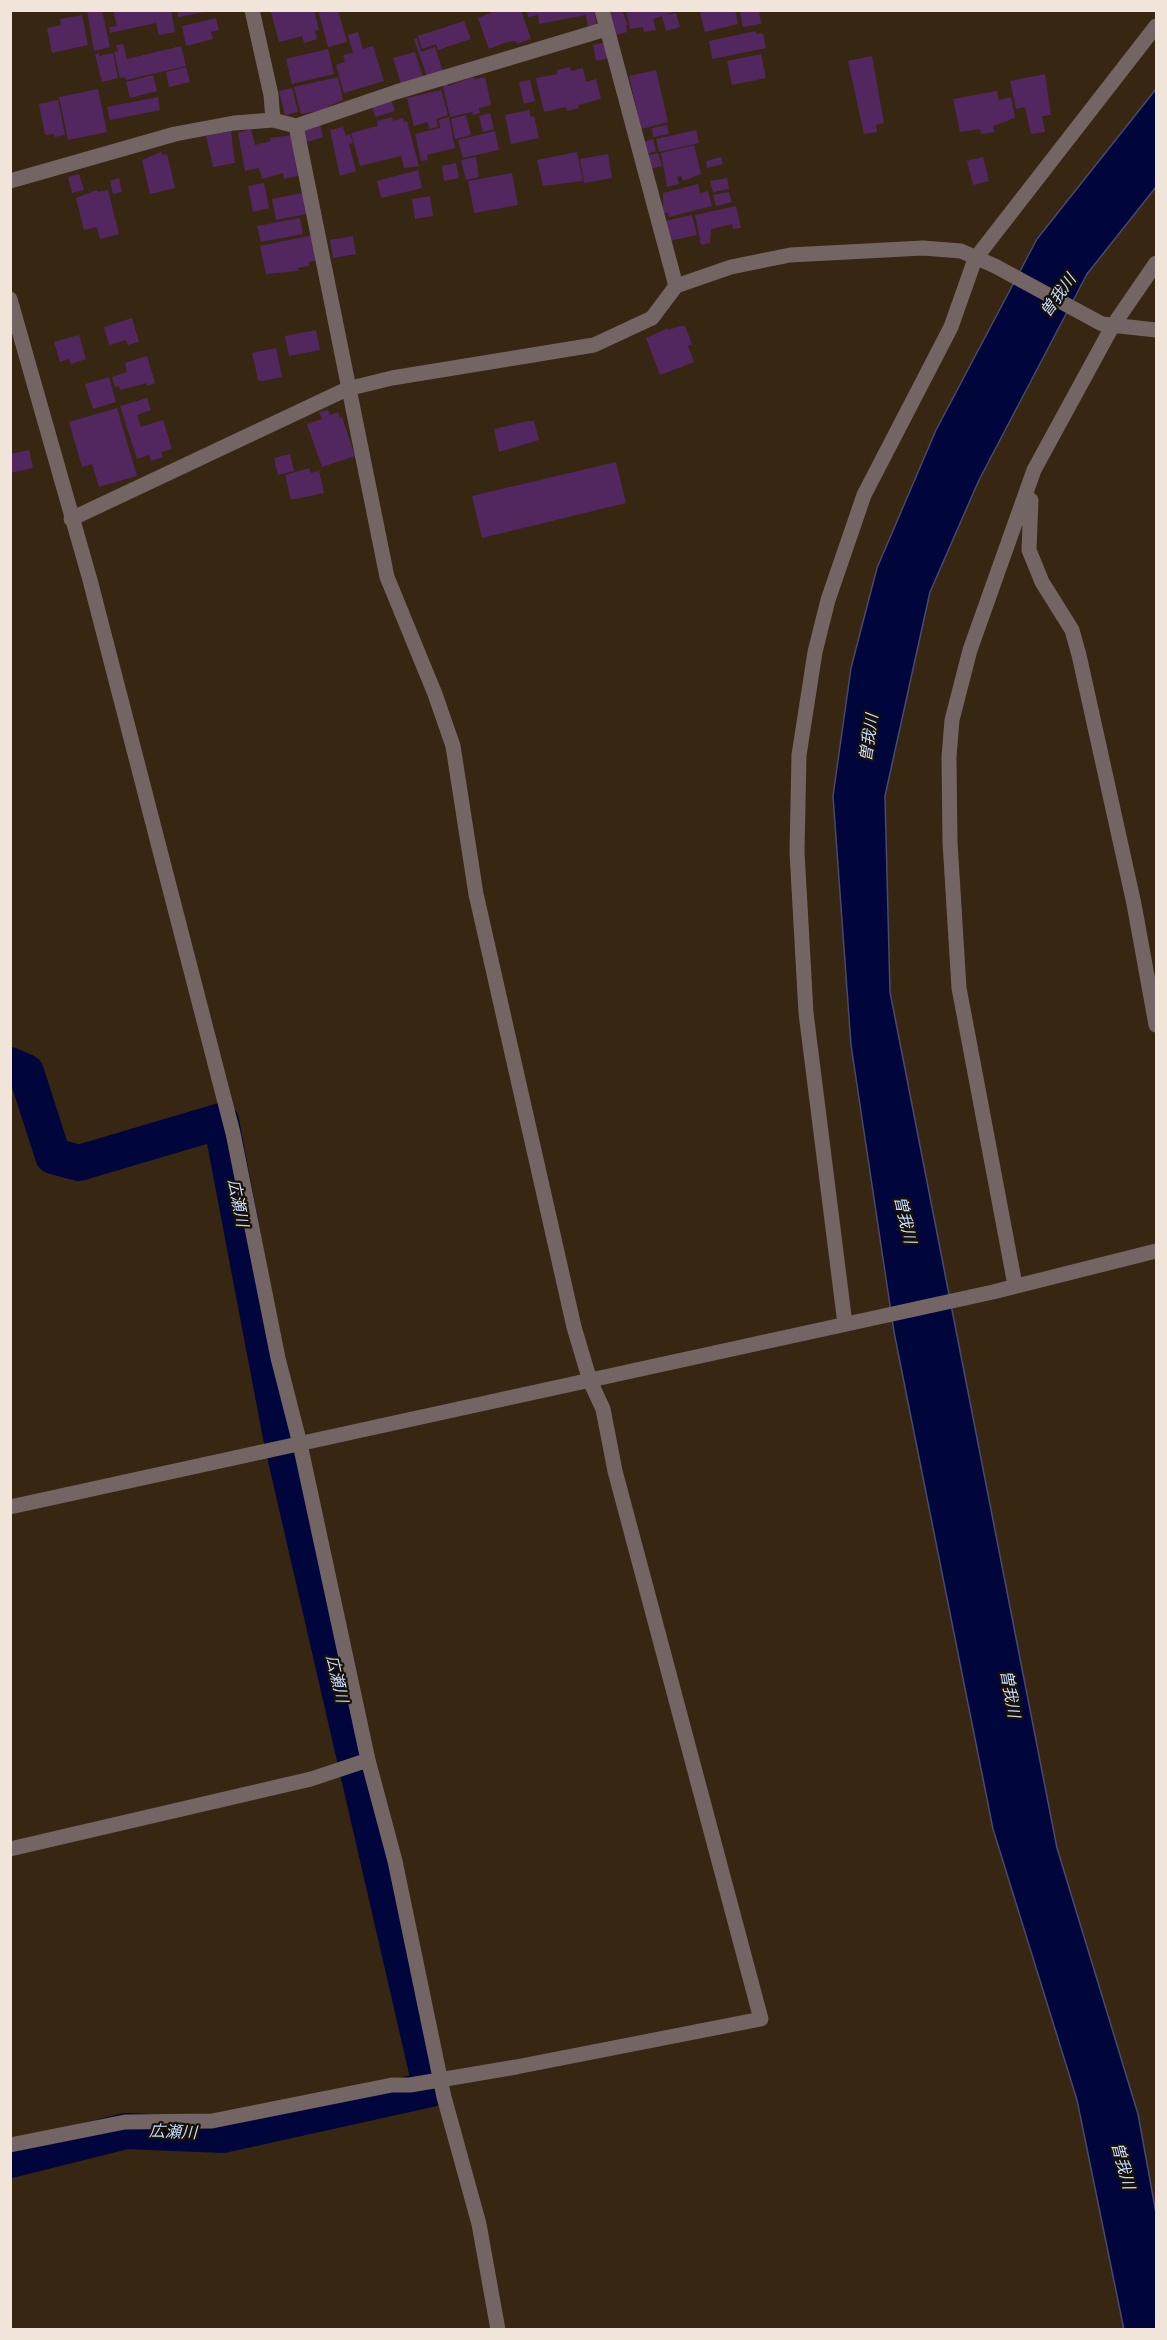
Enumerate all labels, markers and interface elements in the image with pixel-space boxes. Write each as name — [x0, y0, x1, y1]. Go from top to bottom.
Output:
water label: 曽我川 — [1037, 271, 1081, 321]
water label: 曽我川 — [857, 713, 883, 763]
water label: 広瀬川 — [223, 1178, 251, 1228]
water label: 曽我川 — [889, 1194, 919, 1246]
water label: 広瀬川 — [321, 1653, 351, 1705]
water label: 曽我川 — [995, 1669, 1023, 1719]
water label: 広瀬川 — [149, 2123, 197, 2143]
water label: 曽我川 — [1107, 2140, 1137, 2192]

